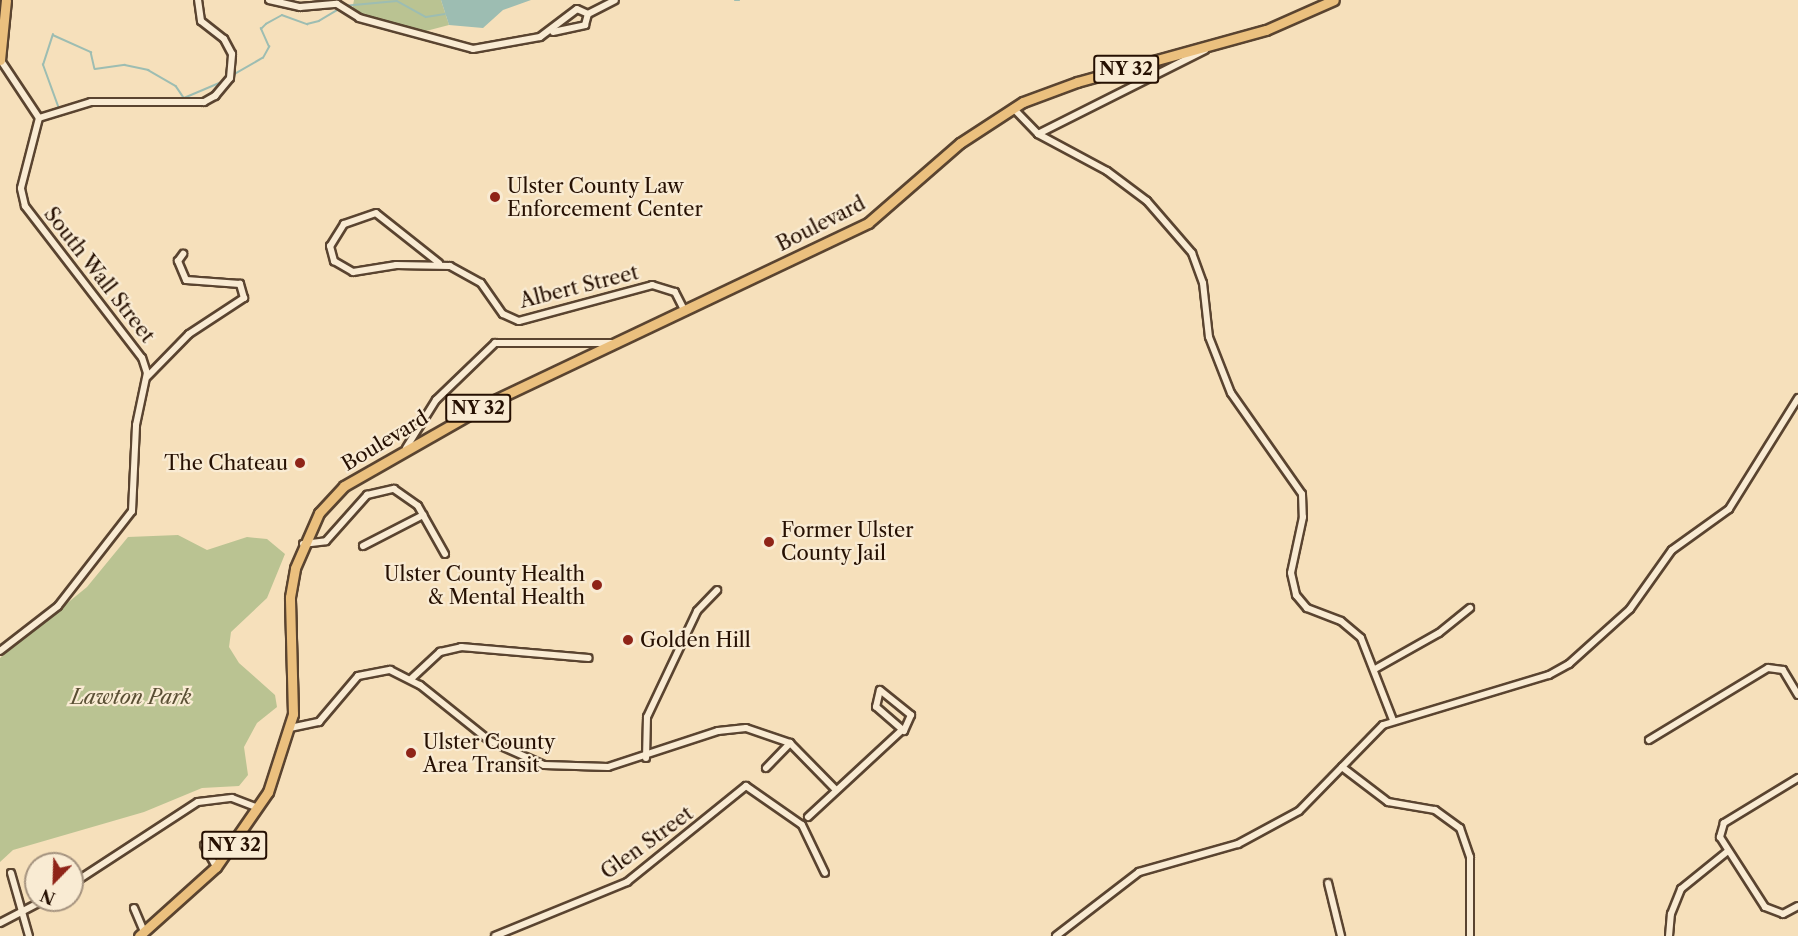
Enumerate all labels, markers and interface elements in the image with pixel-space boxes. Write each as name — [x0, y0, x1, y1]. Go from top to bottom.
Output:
road number: NY 32 — [1092, 54, 1160, 84]
place label: Ulster County Law Enforcement Center — [507, 174, 703, 221]
marker: Ulster County Law Enforcement Center — [488, 190, 502, 204]
street label: Boulevard — [773, 191, 869, 257]
street label: South Wall Street — [38, 202, 160, 348]
street label: Albert Street — [517, 261, 641, 313]
road number: NY 32 — [444, 393, 512, 423]
street label: Boulevard — [337, 406, 433, 476]
place label: The Chateau — [164, 451, 288, 475]
marker: The Chateau — [293, 456, 307, 470]
place label: Former Ulster County Jail — [781, 518, 914, 565]
marker: Former Ulster County Jail — [762, 535, 776, 549]
place label: Ulster County Health & Mental Health — [383, 562, 585, 609]
marker: Ulster County Health & Mental Health — [590, 578, 604, 592]
place label: Golden Hill — [640, 628, 751, 652]
marker: Golden Hill — [621, 633, 635, 647]
park label: Lawton Park — [71, 685, 191, 709]
place label: Ulster County Area Transit — [423, 730, 556, 777]
marker: Ulster County Area Transit — [404, 746, 418, 760]
street label: Glen Street — [596, 802, 698, 884]
road number: NY 32 — [200, 830, 268, 860]
north arrow — [24, 852, 84, 912]
text: N — [37, 885, 58, 909]

